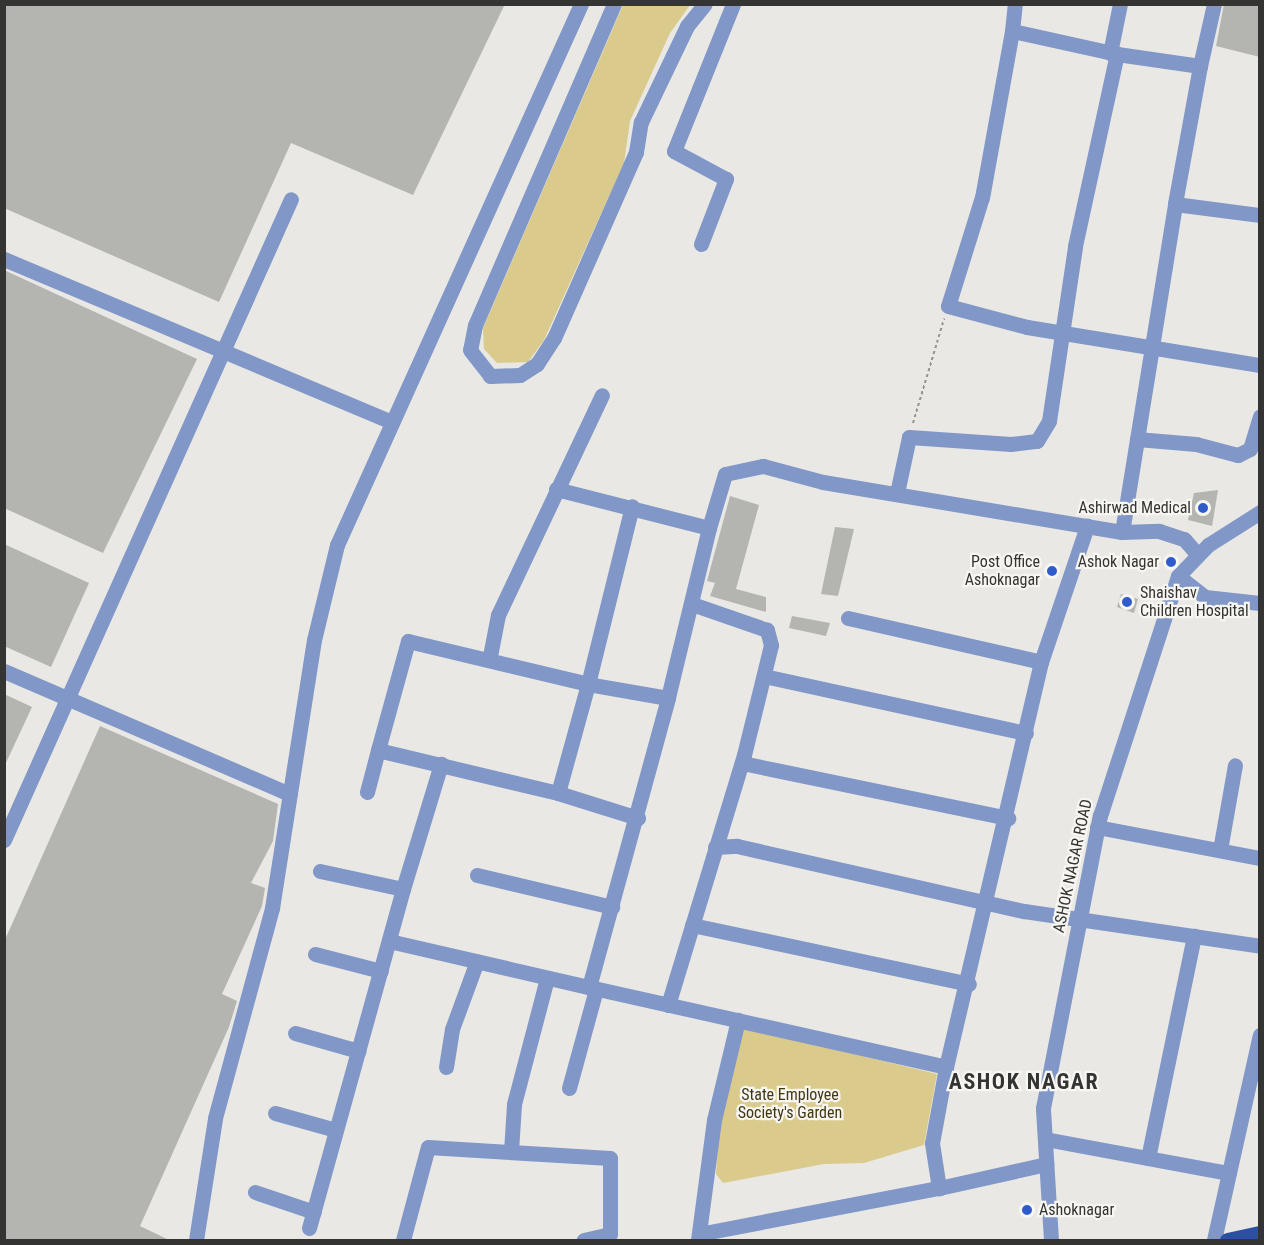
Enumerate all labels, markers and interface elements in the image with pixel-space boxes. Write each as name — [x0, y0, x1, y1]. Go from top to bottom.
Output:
place label: Ashirwad Medical — [1078, 498, 1191, 518]
marker: Ashirwad Medical — [1196, 501, 1210, 515]
place label: Post Office Ashoknagar — [965, 552, 1040, 590]
place label: Ashok Nagar — [1078, 552, 1159, 572]
marker: Ashok Nagar — [1164, 555, 1178, 569]
marker: Post Office Ashoknagar — [1045, 564, 1059, 578]
place label: Shaishav Children Hospital — [1140, 583, 1249, 621]
marker: Shaishav Children Hospital — [1118, 593, 1136, 611]
street label: ASHOK NAGAR ROAD — [1049, 798, 1097, 934]
district label: ASHOK NAGAR — [949, 1069, 1099, 1095]
park label: State Employee Society's Garden — [738, 1085, 842, 1123]
place label: Ashoknagar — [1039, 1200, 1114, 1220]
marker: Ashoknagar — [1020, 1203, 1034, 1217]

